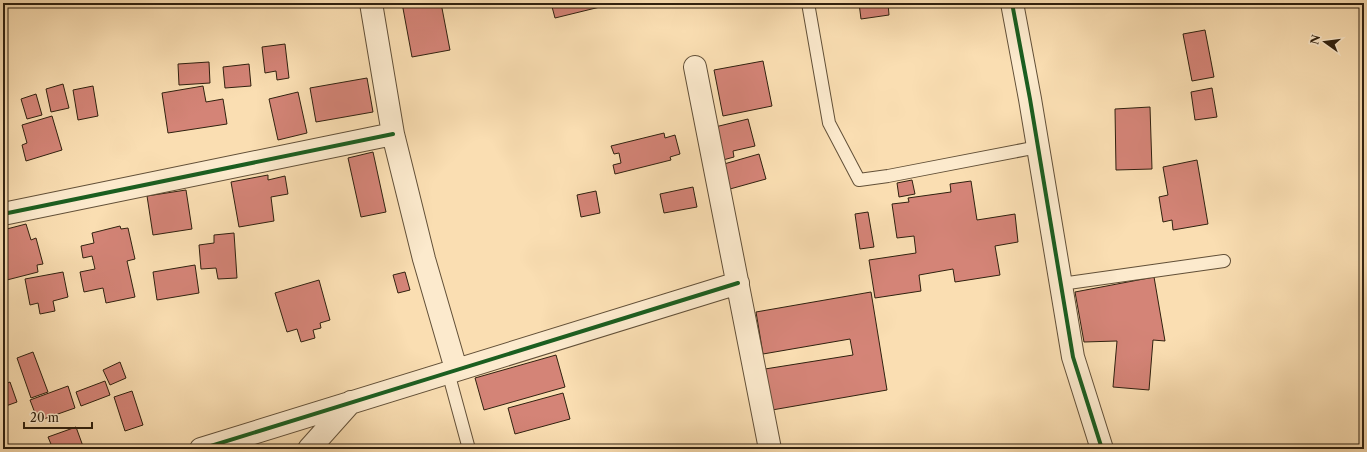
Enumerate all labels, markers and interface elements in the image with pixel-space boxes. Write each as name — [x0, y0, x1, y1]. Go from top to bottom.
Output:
north arrow — [1305, 22, 1345, 62]
text: N — [1307, 33, 1323, 46]
scale bar — [24, 404, 92, 430]
text: 20 m — [30, 410, 59, 425]

